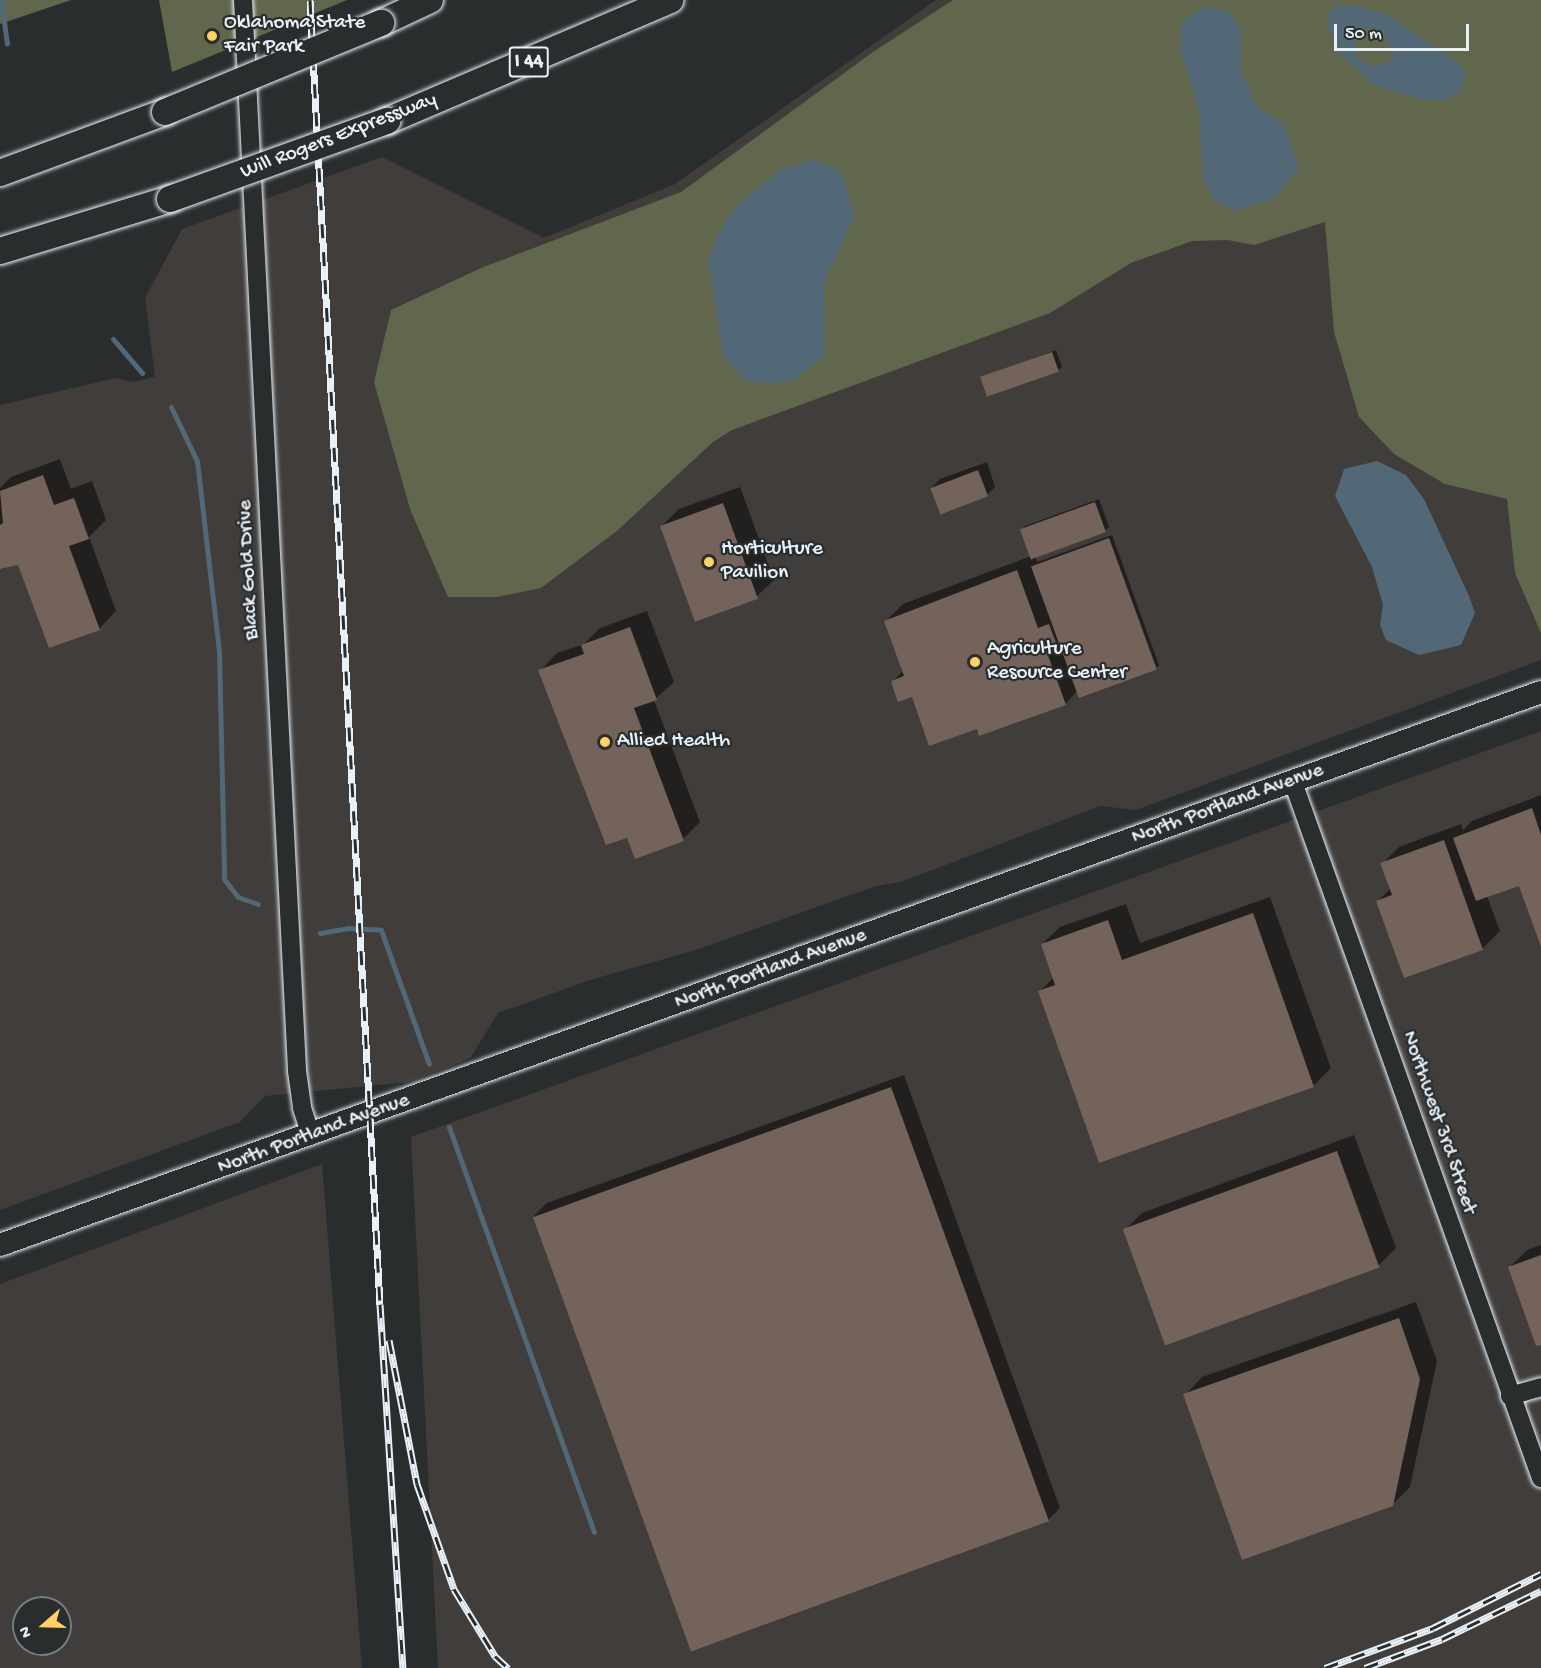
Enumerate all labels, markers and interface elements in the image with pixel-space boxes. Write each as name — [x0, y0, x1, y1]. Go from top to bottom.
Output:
place label: Oklahoma State Fair Park — [224, 11, 365, 61]
scale bar — [1337, 12, 1472, 50]
text: 50 m — [1345, 24, 1382, 45]
marker: Oklahoma State Fair Park — [205, 29, 219, 43]
road number: I 44 — [508, 45, 550, 79]
street label: Will Rogers Expressway — [237, 88, 441, 186]
street label: Black Gold Drive — [234, 499, 266, 641]
place label: Horticulture Pavilion — [721, 537, 823, 587]
marker: Horticulture Pavilion — [702, 555, 716, 569]
place label: Agriculture Resource Center — [987, 637, 1127, 687]
marker: Agriculture Resource Center — [968, 655, 982, 669]
place label: Allied Health — [617, 729, 730, 755]
marker: Allied Health — [598, 735, 612, 749]
street label: North Portland Avenue — [1129, 759, 1327, 851]
street label: North Portland Avenue — [672, 924, 870, 1016]
street label: Northwest 3rd Street — [1395, 1028, 1481, 1218]
street label: North Portland Avenue — [215, 1089, 413, 1181]
north arrow — [12, 1596, 72, 1656]
text: N — [16, 1623, 37, 1640]

